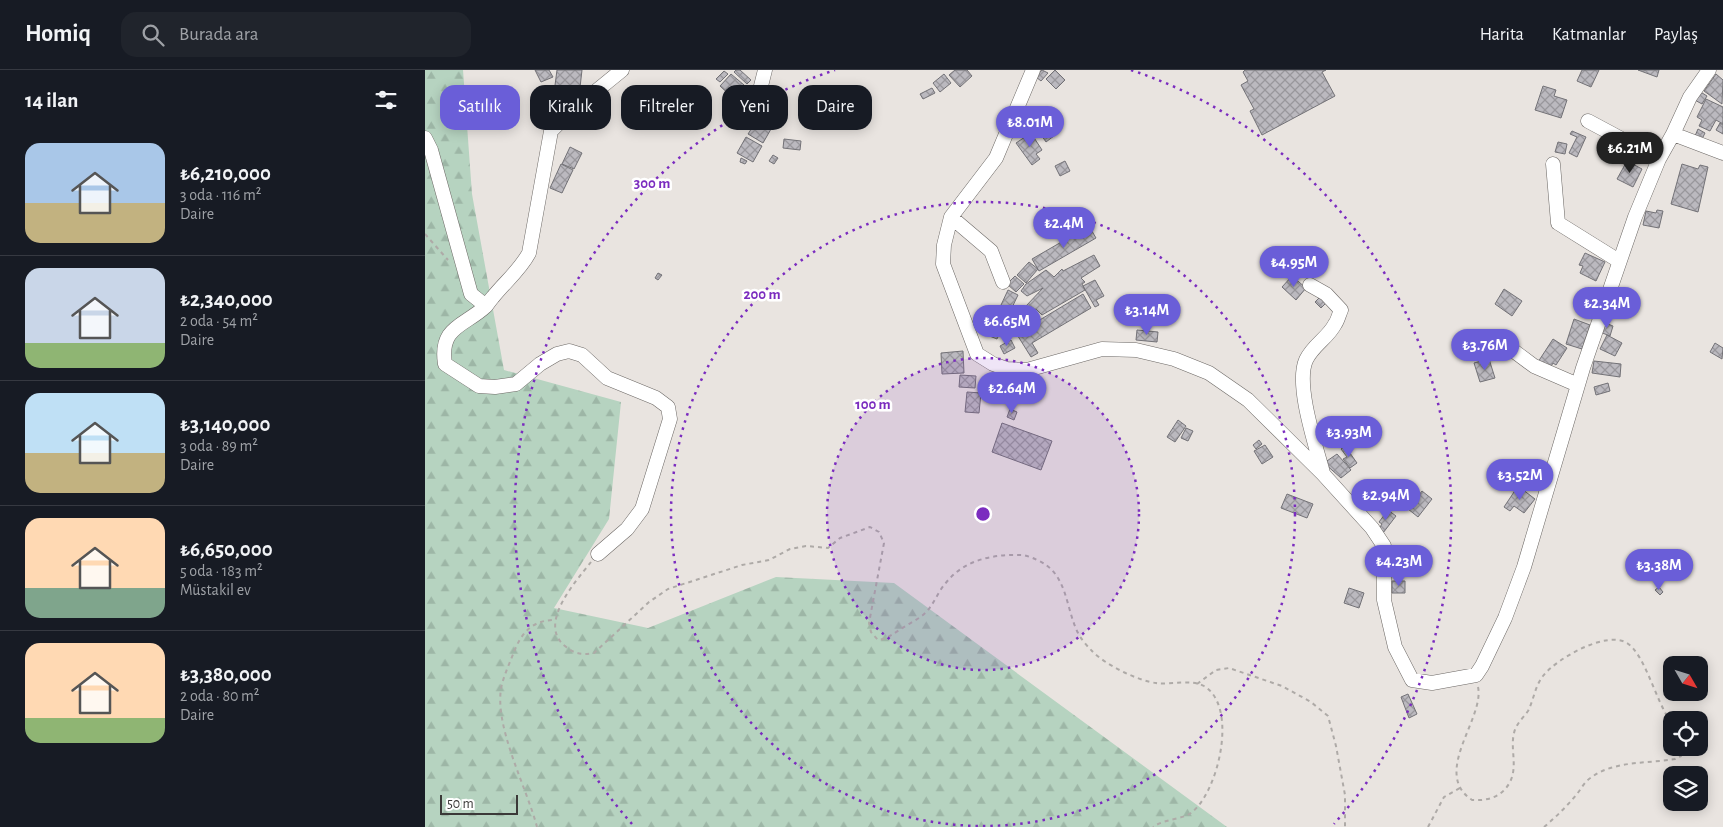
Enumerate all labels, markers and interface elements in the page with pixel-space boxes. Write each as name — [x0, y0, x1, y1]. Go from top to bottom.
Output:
search box — [121, 12, 471, 57]
icon: search — [139, 21, 167, 49]
text: Homiq — [25, 22, 91, 46]
text: Burada ara — [179, 25, 259, 44]
text: Harita — [1480, 26, 1524, 44]
text: Katmanlar — [1552, 26, 1626, 44]
text: Paylaş — [1654, 26, 1698, 44]
chip: Satılık — [440, 85, 520, 130]
chip: Kiralık — [530, 85, 611, 130]
chip: Filtreler — [621, 85, 712, 130]
chip: Yeni — [722, 85, 788, 130]
chip: Daire — [798, 85, 872, 130]
icon: filters — [372, 86, 400, 114]
text: 14 ilan — [25, 90, 78, 111]
pin: ₺8.01M — [989, 106, 1071, 148]
text: ₺8.01M — [1007, 114, 1053, 130]
pin: ₺6.21M — [1589, 132, 1671, 174]
text: ₺6.21M — [1608, 140, 1652, 156]
icon: home — [65, 163, 125, 223]
text: ₺6,210,000 — [180, 163, 271, 184]
text: 300 m — [634, 176, 670, 191]
text: 3 oda · 116 m² — [180, 187, 261, 203]
text: Daire — [180, 206, 214, 222]
pin: ₺2.4M — [1029, 206, 1099, 249]
text: ₺2.4M — [1044, 215, 1084, 231]
pin: ₺4.95M — [1253, 246, 1335, 288]
text: ₺4.95M — [1271, 254, 1317, 270]
pin: ₺2.34M — [1566, 286, 1648, 329]
text: 200 m — [743, 287, 781, 302]
icon: home — [65, 288, 125, 348]
text: ₺2,340,000 — [180, 289, 273, 310]
pin: ₺3.14M — [1106, 294, 1188, 336]
text: ₺2.34M — [1584, 295, 1630, 311]
text: ₺3.14M — [1125, 302, 1169, 318]
pin: ₺6.65M — [966, 304, 1048, 347]
text: 2 oda · 54 m² — [180, 313, 258, 329]
text: ₺6.65M — [984, 313, 1030, 329]
pin: ₺3.76M — [1444, 328, 1526, 371]
text: Daire — [180, 332, 214, 348]
text: ₺3.76M — [1462, 337, 1508, 353]
pin: ₺2.64M — [971, 372, 1053, 414]
text: ₺2.64M — [988, 380, 1036, 396]
text: 100 m — [855, 397, 891, 412]
icon: home — [65, 413, 125, 473]
text: ₺3,140,000 — [180, 414, 270, 435]
pin: ₺3.93M — [1308, 416, 1390, 458]
text: ₺3.93M — [1326, 424, 1372, 440]
text: 3 oda · 89 m² — [180, 438, 258, 454]
text: Daire — [180, 457, 214, 473]
pin: ₺3.52M — [1479, 458, 1561, 501]
text: ₺3.52M — [1497, 467, 1543, 483]
pin: ₺2.94M — [1345, 478, 1427, 521]
text: ₺2.94M — [1362, 487, 1410, 503]
centre of rings — [974, 505, 992, 523]
icon: home — [65, 538, 125, 598]
text: ₺6,650,000 — [180, 539, 273, 560]
pin: ₺4.23M — [1358, 544, 1440, 587]
pin: ₺3.38M — [1618, 548, 1700, 591]
text: ₺4.23M — [1376, 553, 1422, 569]
text: ₺3.38M — [1636, 557, 1682, 573]
text: 5 oda · 183 m² — [180, 563, 263, 579]
text: Müstakil ev — [180, 582, 251, 598]
north arrow — [1663, 656, 1707, 701]
map controls — [1663, 656, 1708, 811]
icon: home — [65, 663, 125, 723]
text: ₺3,380,000 — [180, 664, 272, 685]
text: 2 oda · 80 m² — [180, 688, 259, 704]
text: Daire — [180, 707, 214, 723]
button: locate — [1663, 711, 1708, 756]
button: layers — [1663, 766, 1708, 811]
scale bar — [440, 792, 517, 815]
text: 50 m — [447, 797, 474, 811]

